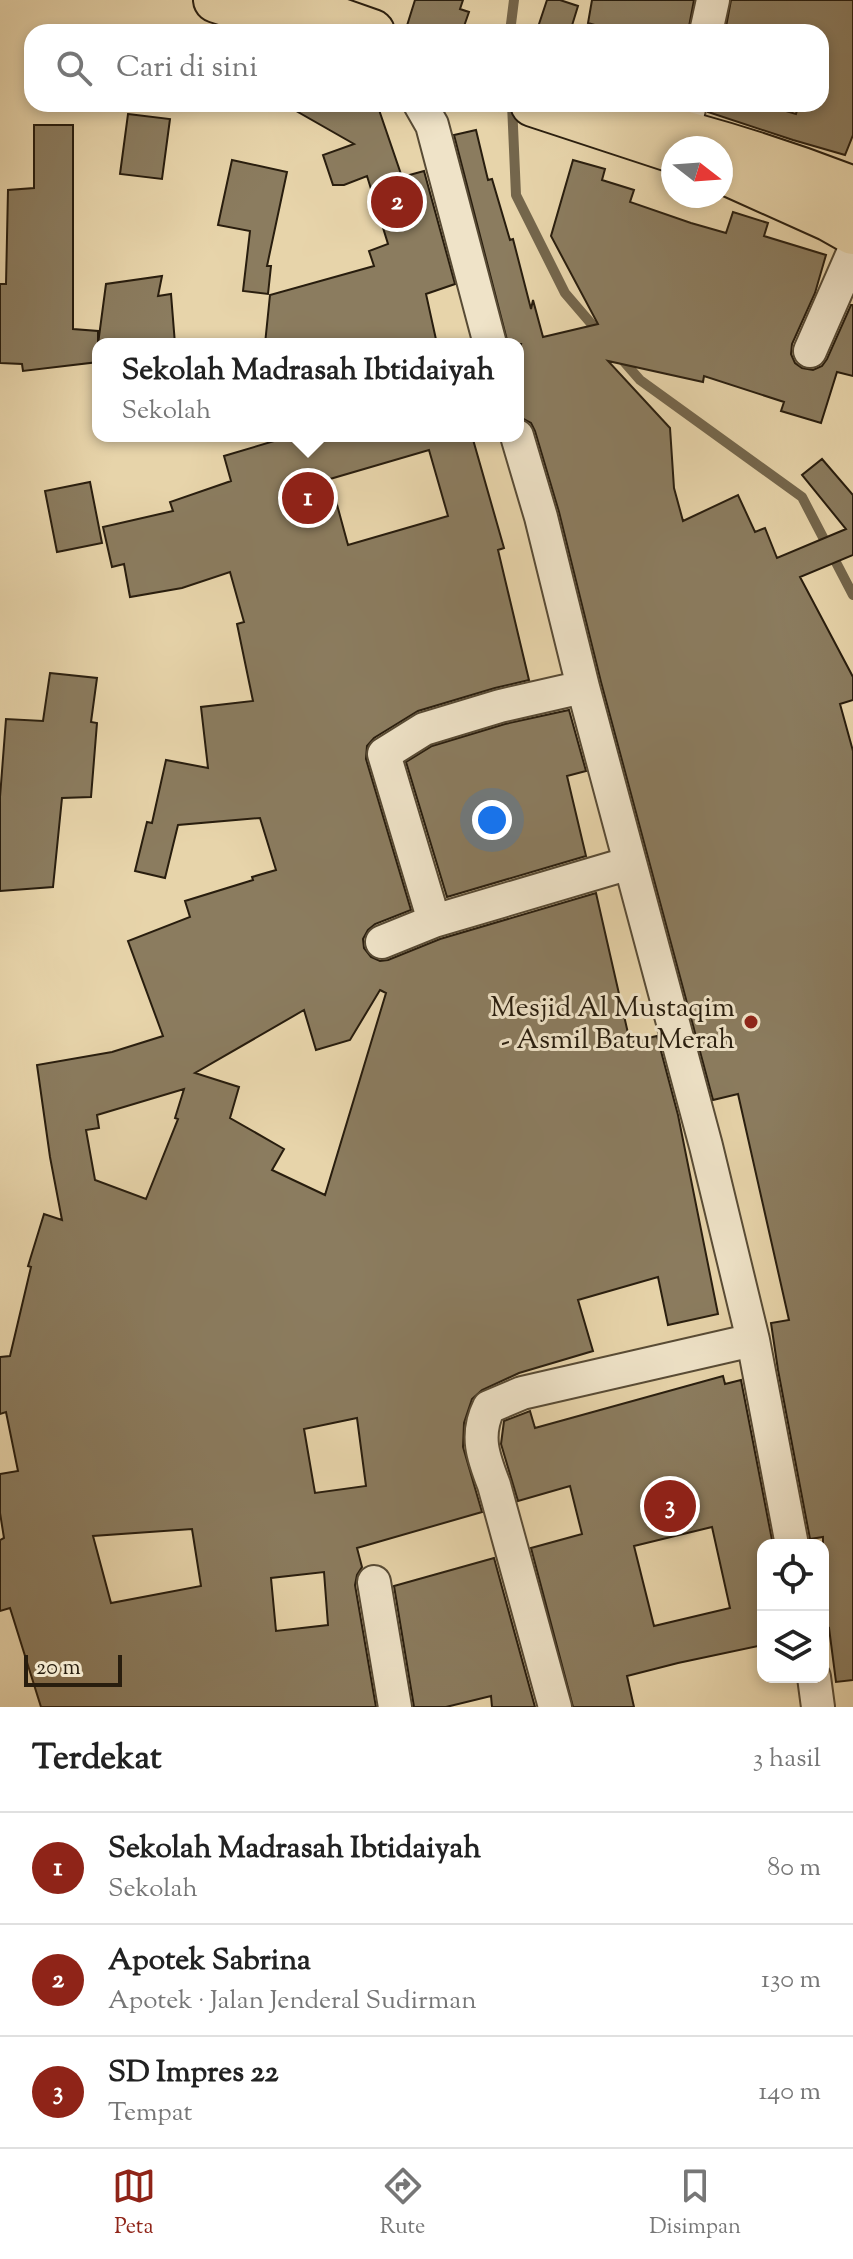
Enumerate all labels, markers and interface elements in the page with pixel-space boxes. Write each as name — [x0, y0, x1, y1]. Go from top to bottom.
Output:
search box — [24, 24, 829, 112]
icon: search — [52, 46, 96, 90]
text: Cari di sini — [116, 47, 258, 90]
north arrow — [661, 136, 733, 208]
pin: 2 — [371, 172, 423, 232]
popup — [92, 338, 524, 442]
text: Sekolah Madrasah Ibtidaiyah — [121, 350, 495, 393]
text: Sekolah — [121, 393, 211, 430]
pin: 1 — [282, 468, 334, 528]
your location — [472, 800, 512, 840]
place label: Mesjid Al Mustaqim - Asmil Batu Merah — [490, 989, 735, 1061]
marker: Mesjid Al Mustaqim - Asmil Batu Merah — [742, 1013, 760, 1031]
pin: 3 — [644, 1476, 696, 1536]
map controls — [757, 1539, 829, 1683]
button: locate — [757, 1539, 829, 1611]
button: layers — [757, 1611, 829, 1683]
scale bar — [24, 1651, 122, 1687]
text: 20 m — [36, 1653, 81, 1685]
text: Terdekat — [32, 1735, 162, 1784]
text: 3 hasil — [753, 1741, 821, 1778]
text: Sekolah Madrasah Ibtidaiyah — [108, 1828, 481, 1871]
text: 1 — [54, 1850, 62, 1887]
text: 80 m — [767, 1850, 821, 1887]
text: Sekolah — [108, 1871, 198, 1908]
text: Apotek Sabrina — [108, 1940, 311, 1983]
text: 2 — [52, 1962, 64, 1999]
text: 130 m — [761, 1962, 821, 1999]
text: Apotek · Jalan Jenderal Sudirman — [108, 1983, 477, 2020]
text: SD Impres 22 — [108, 2052, 279, 2095]
text: 3 — [53, 2074, 63, 2111]
text: 140 m — [758, 2074, 821, 2111]
text: Tempat — [108, 2095, 192, 2132]
tab: Peta — [112, 2164, 156, 2244]
tab: Rute — [380, 2164, 425, 2244]
tab: Disimpan — [649, 2164, 741, 2244]

